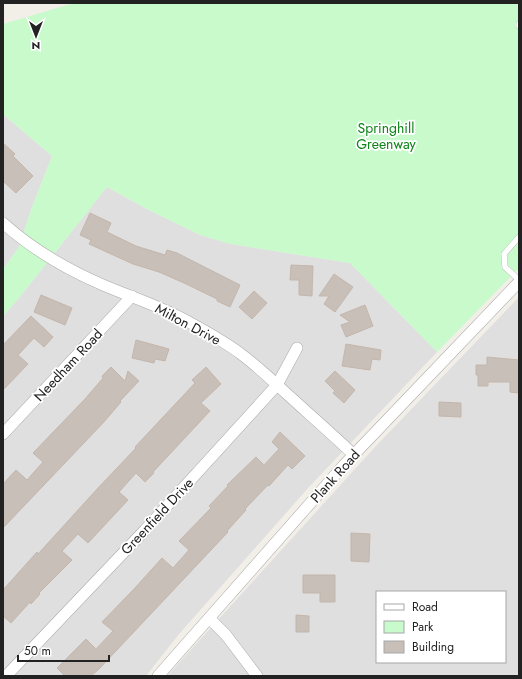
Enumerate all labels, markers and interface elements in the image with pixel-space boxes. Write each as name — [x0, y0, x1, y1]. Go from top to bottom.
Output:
north arrow — [16, 16, 56, 56]
text: N — [32, 38, 40, 54]
park label: Springhill Greenway — [356, 118, 417, 154]
street label: Milton Drive — [152, 298, 224, 350]
street label: Needham Road — [29, 324, 107, 406]
street label: Plank Road — [306, 445, 364, 507]
street label: Greenfield Drive — [116, 473, 198, 559]
legend — [376, 591, 506, 663]
text: Road — [412, 598, 438, 616]
text: Park — [412, 618, 434, 636]
scale bar — [18, 637, 109, 663]
text: Building — [412, 638, 454, 656]
text: 50 m — [24, 642, 51, 660]

